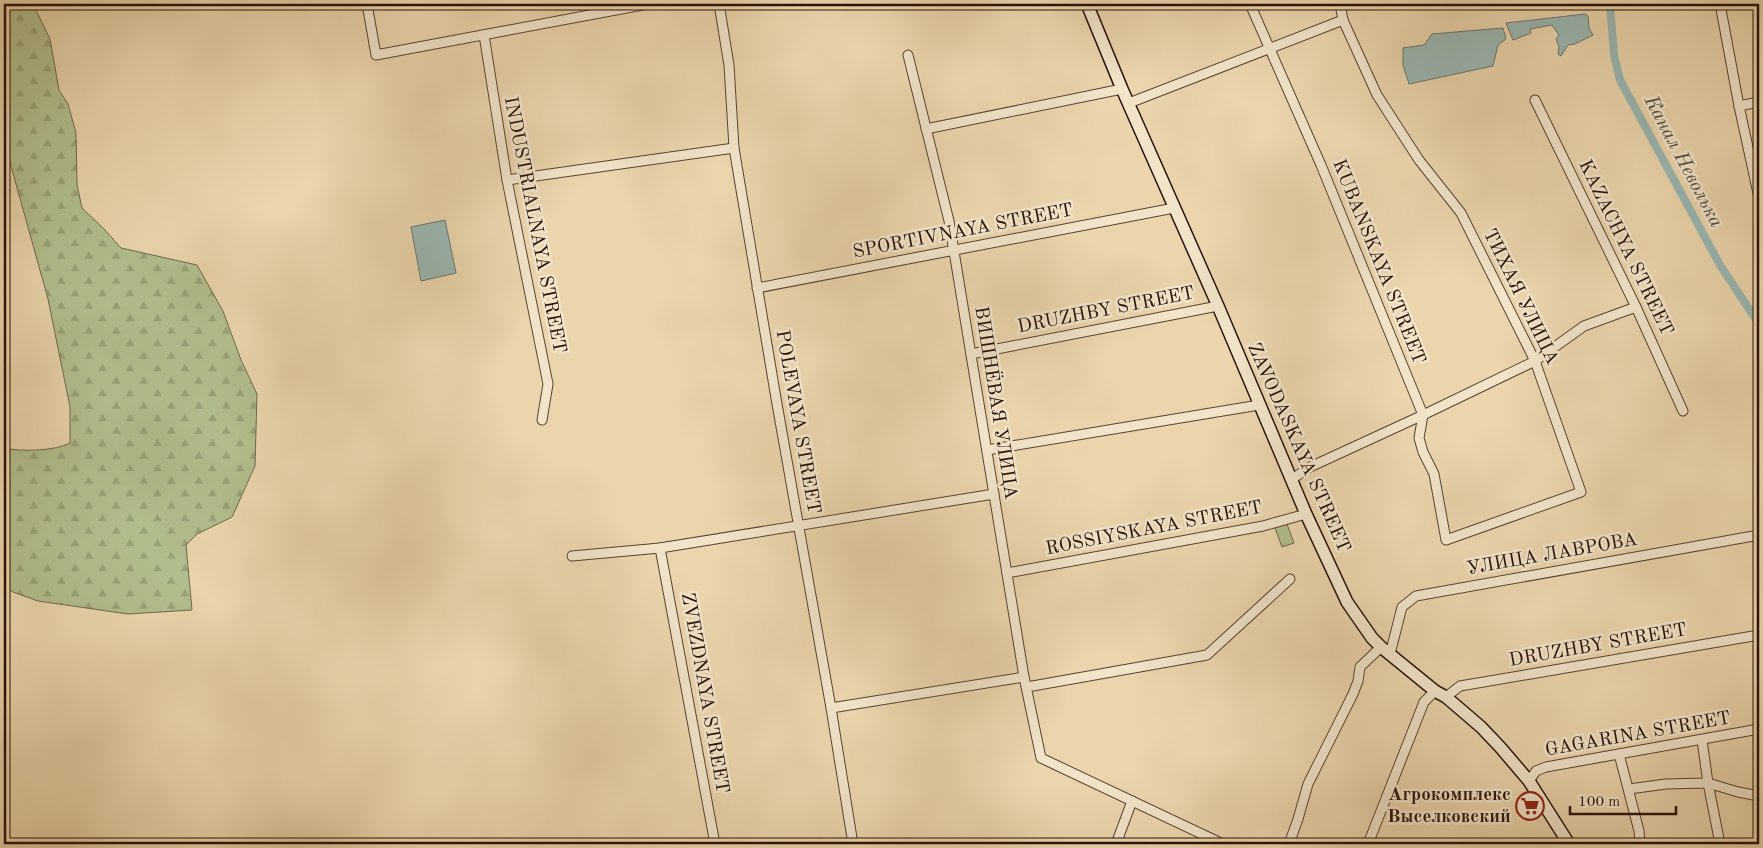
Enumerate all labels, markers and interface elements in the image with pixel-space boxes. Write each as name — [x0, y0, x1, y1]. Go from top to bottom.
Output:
water label: Канал Неволька — [1639, 92, 1726, 231]
street label: INDUSTRIALNAYA STREET — [500, 95, 568, 355]
street label: KUBANSKAYA STREET — [1328, 157, 1428, 367]
street label: KAZACHYA STREET — [1574, 157, 1676, 339]
street label: SPORTIVNAYA STREET — [851, 201, 1075, 263]
street label: ТИХАЯ УЛИЦА — [1479, 226, 1561, 368]
street label: DRUZHBY STREET — [1016, 284, 1196, 338]
street label: ВИШНЁВАЯ УЛИЦА — [970, 305, 1023, 501]
street label: POLEVAYA STREET — [771, 329, 823, 515]
street label: ZAVODASKAYA STREET — [1243, 340, 1353, 556]
street label: ROSSIYSKAYA STREET — [1044, 499, 1264, 559]
street label: УЛИЦА ЛАВРОВА — [1465, 531, 1639, 579]
street label: ZVEZDNAYA STREET — [677, 591, 731, 795]
street label: DRUZHBY STREET — [1508, 621, 1688, 671]
street label: GAGARINA STREET — [1544, 709, 1732, 761]
scale bar — [1570, 783, 1677, 815]
place label: Агрокомплекс Выселковский — [1387, 786, 1511, 827]
supermarket icon: Агрокомплекс Выселковский — [1515, 791, 1545, 821]
text: 100 m — [1578, 795, 1620, 810]

